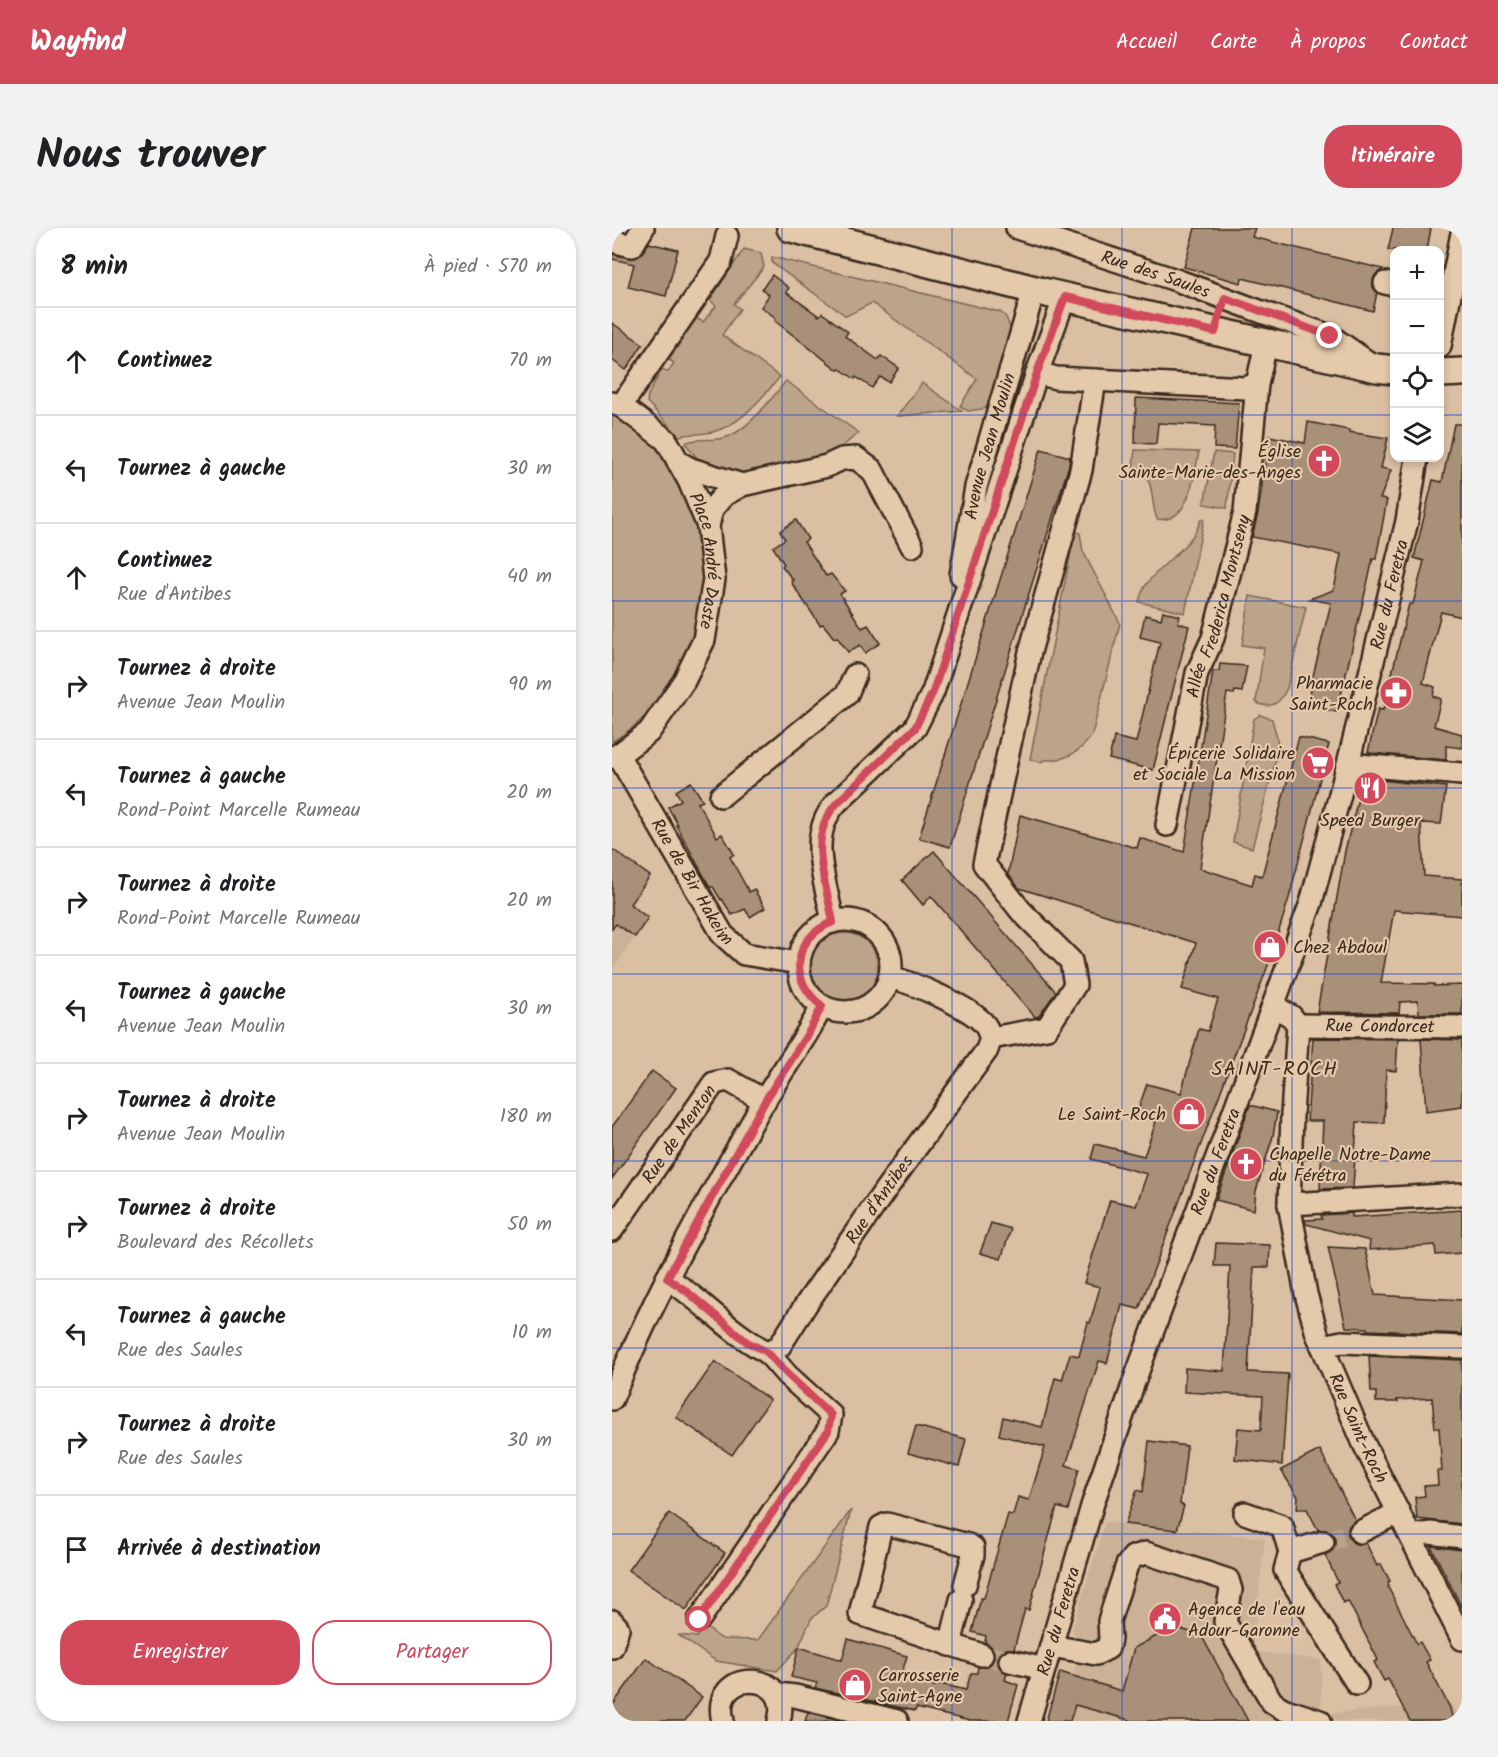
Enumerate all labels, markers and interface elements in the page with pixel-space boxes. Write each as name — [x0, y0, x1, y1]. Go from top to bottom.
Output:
text: Wayfind — [30, 20, 126, 65]
text: Accueil — [1116, 26, 1177, 59]
text: Carte — [1210, 26, 1257, 59]
text: À propos — [1290, 26, 1366, 59]
text: Contact — [1399, 26, 1468, 59]
text: Nous trouver — [36, 123, 265, 190]
button: Itinéraire — [1324, 125, 1462, 188]
street label: Rue des Saules — [1097, 243, 1214, 307]
text: 8 min — [60, 246, 128, 288]
map controls — [1390, 246, 1444, 462]
button: + — [1390, 246, 1444, 300]
text: À pied · 570 m — [424, 251, 552, 283]
button: − — [1390, 300, 1444, 354]
route end — [1316, 322, 1342, 348]
text: Continuez — [117, 344, 213, 379]
icon: ahead — [60, 345, 93, 378]
text: 70 m — [509, 345, 552, 377]
button: locate — [1390, 354, 1444, 408]
street label: Avenue Jean Moulin — [958, 370, 1025, 522]
button: layers — [1390, 408, 1444, 462]
place label: Église Sainte-Marie-des-Anges — [1119, 438, 1301, 488]
church icon: Église Sainte-Marie-des-Anges — [1306, 443, 1342, 479]
text: Tournez à gauche — [117, 452, 286, 487]
icon: left — [60, 453, 93, 486]
text: 30 m — [507, 453, 552, 485]
street label: Place André Daste — [679, 488, 727, 631]
street label: Allée Frederica Montseny — [1179, 511, 1260, 701]
street label: Rue du Feretra — [1363, 537, 1418, 653]
text: Continuez — [117, 544, 213, 579]
icon: ahead — [60, 561, 93, 594]
text: 40 m — [507, 561, 552, 593]
text: Rue d'Antibes — [117, 579, 232, 611]
text: Tournez à droite — [117, 652, 276, 687]
icon: right — [60, 669, 93, 702]
text: 90 m — [508, 669, 552, 701]
place label: Pharmacie Saint-Roch — [1290, 670, 1373, 720]
pharmacy icon: Pharmacie Saint-Roch — [1378, 675, 1414, 711]
text: Avenue Jean Moulin — [117, 687, 285, 719]
place label: Épicerie Solidaire et Sociale La Mission — [1133, 740, 1295, 790]
supermarket icon: Épicerie Solidaire et Sociale La Mission — [1300, 745, 1336, 781]
text: Tournez à gauche — [117, 760, 286, 795]
restaurant icon: Speed Burger — [1352, 770, 1388, 806]
icon: left — [60, 777, 93, 810]
text: 20 m — [506, 777, 552, 809]
text: Rond-Point Marcelle Rumeau — [117, 795, 360, 827]
place label: Speed Burger — [1320, 807, 1421, 836]
street label: Rue de Bir Hakeim — [642, 813, 739, 954]
text: Tournez à droite — [117, 868, 276, 903]
icon: right — [60, 885, 93, 918]
text: 20 m — [506, 885, 552, 917]
text: Rond-Point Marcelle Rumeau — [117, 903, 360, 935]
shop icon: Chez Abdoul — [1252, 929, 1288, 965]
place label: Chez Abdoul — [1293, 934, 1388, 963]
text: Tournez à gauche — [117, 976, 286, 1011]
icon: left — [60, 993, 93, 1026]
text: 30 m — [507, 993, 552, 1025]
text: Avenue Jean Moulin — [117, 1011, 285, 1043]
street label: Rue Condorcet — [1325, 1012, 1436, 1043]
district label: SAINT-ROCH — [1212, 1054, 1338, 1086]
street label: Rue de Menton — [635, 1079, 725, 1190]
text: Tournez à droite — [117, 1084, 276, 1119]
shop icon: Le Saint-Roch — [1171, 1096, 1207, 1132]
icon: right — [60, 1101, 93, 1134]
text: 180 m — [500, 1101, 552, 1133]
place label: Le Saint-Roch — [1057, 1101, 1166, 1130]
street label: Rue du Feretra — [1184, 1104, 1250, 1220]
text: Avenue Jean Moulin — [117, 1119, 285, 1151]
place label: Chapelle Notre-Dame du Férétra — [1269, 1141, 1431, 1191]
church icon: Chapelle Notre-Dame du Férétra — [1228, 1146, 1264, 1182]
street label: Rue d'Antibes — [839, 1149, 922, 1251]
text: Tournez à droite — [117, 1192, 276, 1227]
icon: right — [60, 1209, 93, 1242]
text: 50 m — [507, 1209, 552, 1241]
text: Boulevard des Récollets — [117, 1227, 314, 1259]
text: Tournez à gauche — [117, 1300, 286, 1335]
icon: left — [60, 1317, 93, 1350]
text: 10 m — [512, 1317, 552, 1349]
text: Rue des Saules — [117, 1335, 243, 1367]
street label: Rue Saint-Roch — [1319, 1369, 1395, 1489]
text: Tournez à droite — [117, 1408, 276, 1443]
icon: right — [60, 1425, 93, 1458]
text: 30 m — [507, 1425, 552, 1457]
text: Rue des Saules — [117, 1443, 243, 1475]
text: Arrivée à destination — [117, 1532, 321, 1567]
icon: arrive — [60, 1533, 93, 1566]
street label: Rue du Feretra — [1030, 1564, 1089, 1680]
place label: Agence de l'eau Adour-Garonne — [1188, 1596, 1305, 1646]
public building icon: Agence de l'eau Adour-Garonne — [1147, 1601, 1183, 1637]
route start — [685, 1606, 711, 1632]
button: Enregistrer — [60, 1620, 300, 1685]
button: Partager — [312, 1620, 552, 1685]
place label: Carrosserie Saint-Agne — [878, 1662, 962, 1712]
shop icon: Carrosserie Saint-Agne — [837, 1667, 873, 1703]

